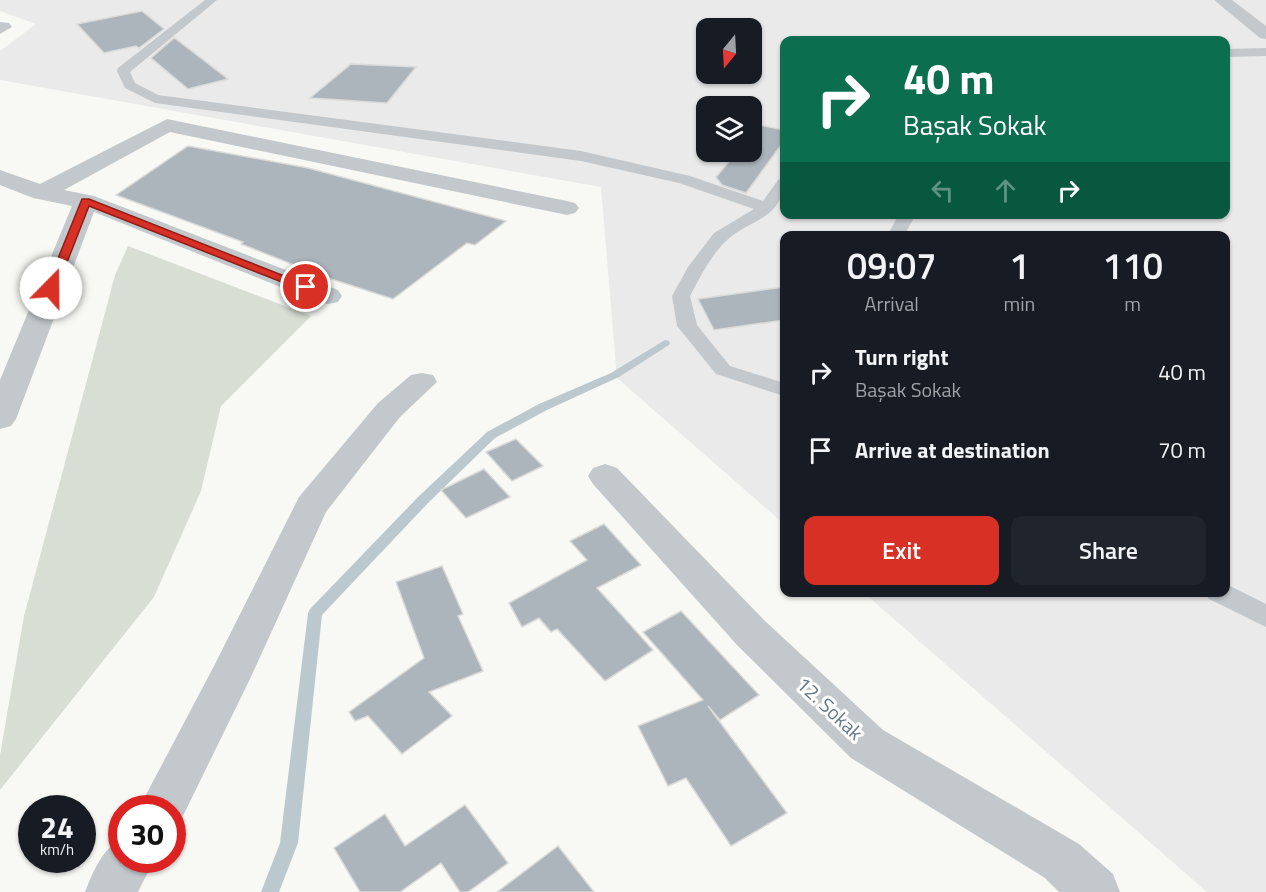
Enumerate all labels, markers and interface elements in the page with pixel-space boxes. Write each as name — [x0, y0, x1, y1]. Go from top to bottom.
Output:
north arrow — [696, 18, 762, 84]
map controls — [696, 18, 762, 162]
text: 40 m — [903, 46, 995, 110]
icon: right — [804, 60, 882, 138]
button: layers — [696, 96, 762, 162]
text: Başak Sokak — [903, 104, 1046, 145]
icon: left — [926, 174, 959, 207]
icon: ahead — [989, 174, 1022, 207]
icon: right — [1052, 174, 1085, 207]
text: 09:07 — [847, 238, 936, 293]
text: 1 — [1009, 238, 1029, 293]
text: 110 — [1102, 238, 1163, 293]
position arrow — [19, 256, 83, 320]
pin — [280, 261, 331, 312]
icon: arrive — [289, 270, 322, 303]
text: Arrival — [865, 288, 919, 319]
text: min — [1003, 288, 1035, 319]
text: m — [1124, 288, 1141, 319]
text: Turn right — [855, 340, 949, 374]
text: 40 m — [1158, 355, 1206, 389]
icon: right — [804, 356, 837, 389]
text: Başak Sokak — [855, 374, 961, 405]
text: Arrive at destination — [855, 433, 1050, 467]
text: 70 m — [1158, 433, 1206, 467]
icon: arrive — [804, 434, 837, 467]
button: Exit — [804, 516, 999, 585]
button: Share — [1011, 516, 1206, 585]
street label: 12. Sokak — [790, 669, 871, 747]
speed limit sign: 30 — [108, 795, 186, 873]
text: 24 — [40, 804, 74, 850]
text: km/h — [40, 838, 74, 861]

